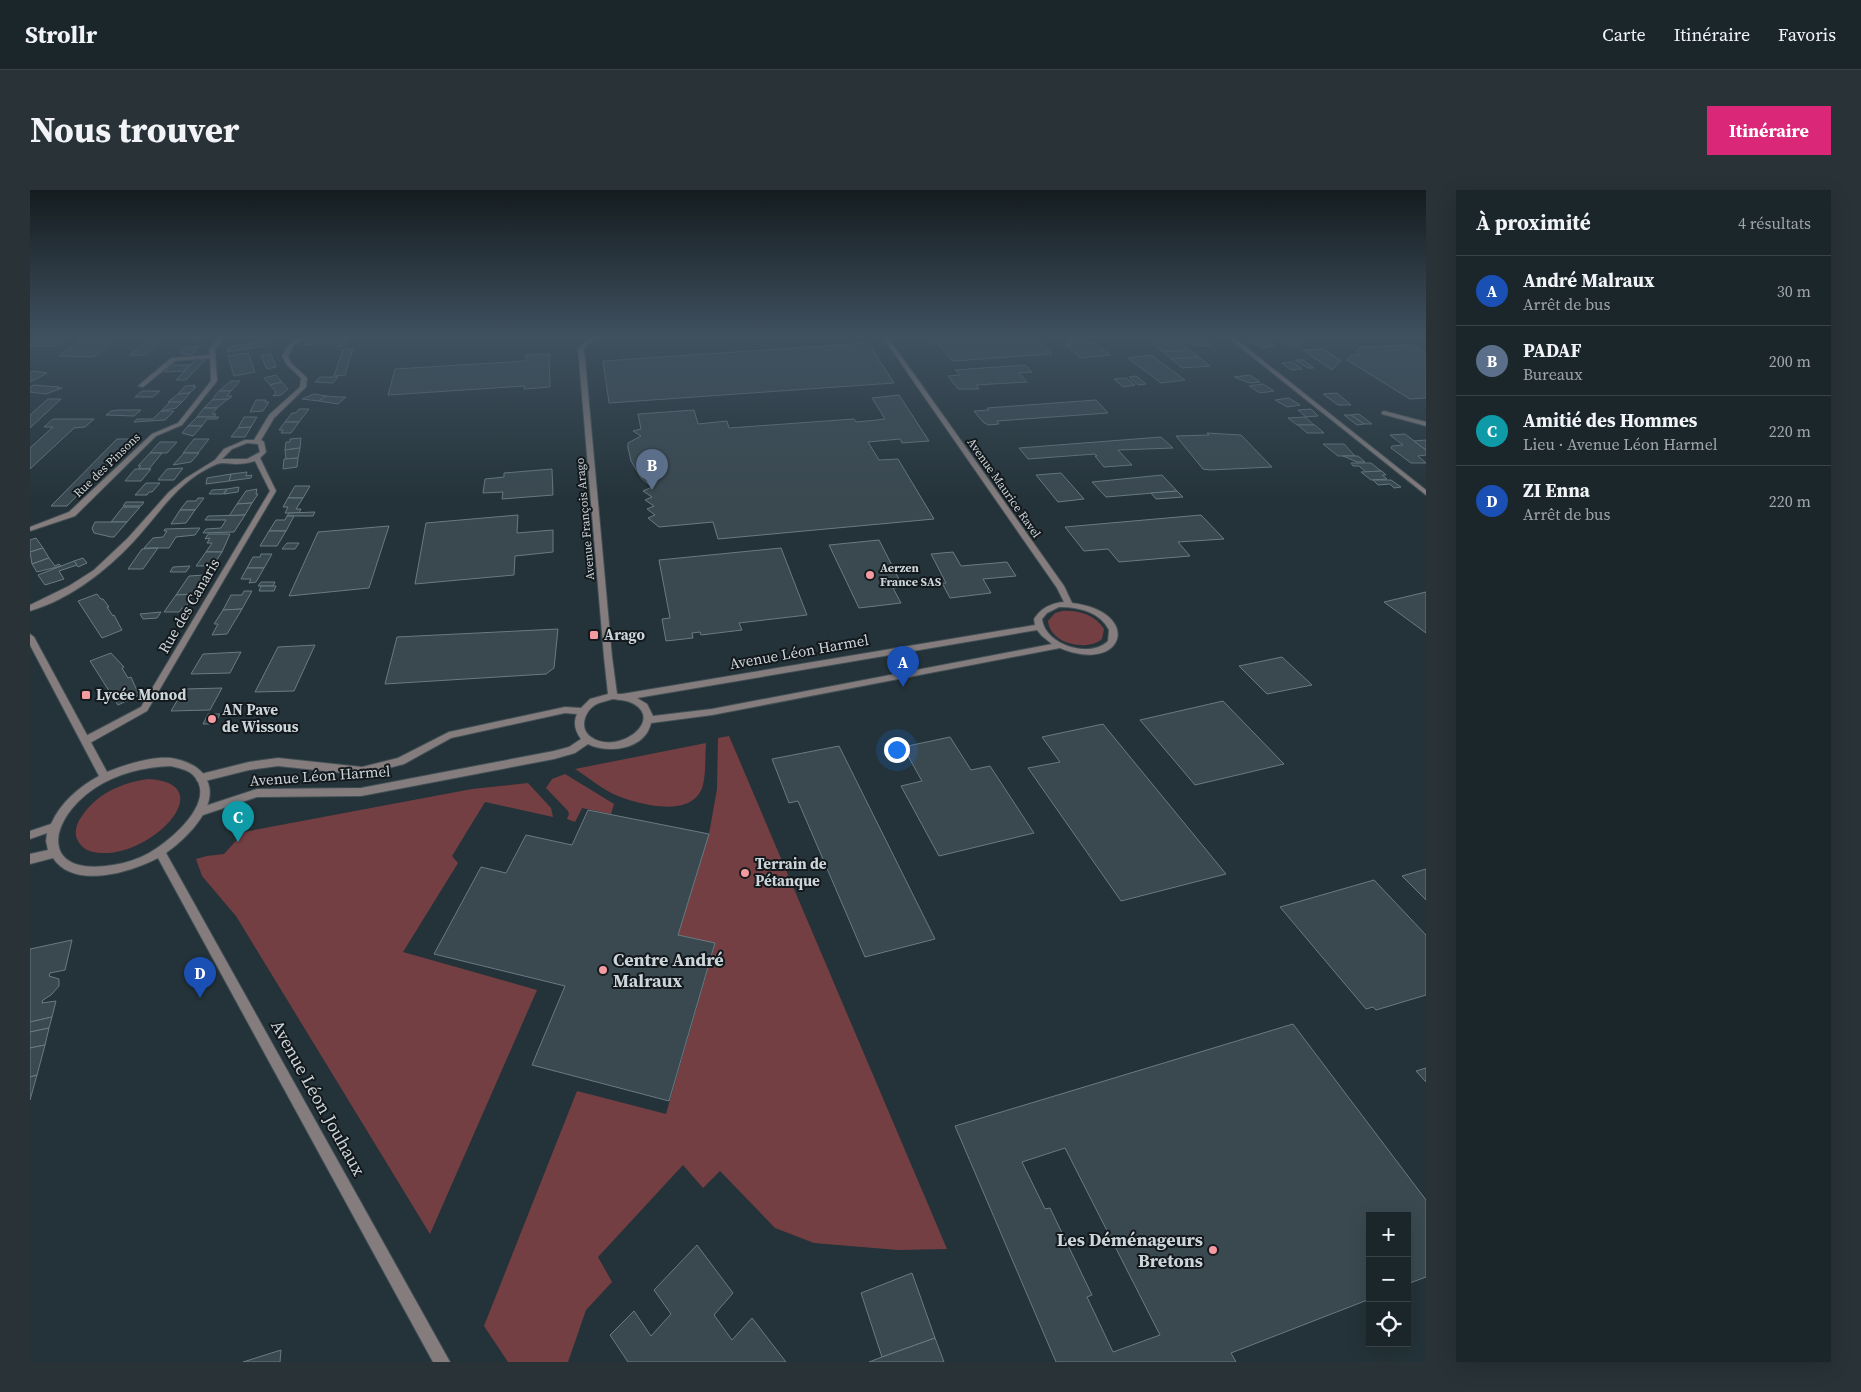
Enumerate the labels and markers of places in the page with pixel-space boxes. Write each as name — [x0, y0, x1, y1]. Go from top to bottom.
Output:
pin: B — [636, 449, 668, 490]
place label: Aerzen France SAS — [880, 560, 942, 590]
marker: Aerzen France SAS — [864, 569, 876, 581]
place label: Arago — [604, 624, 645, 645]
marker: Arago — [588, 629, 600, 641]
pin: A — [887, 646, 919, 687]
place label: Lycée Monod — [96, 684, 186, 705]
marker: Lycée Monod — [80, 689, 92, 701]
place label: AN Pave de Wissous — [222, 699, 299, 737]
marker: AN Pave de Wissous — [206, 713, 218, 725]
pin: C — [222, 801, 254, 842]
place label: Terrain de Pétanque — [755, 853, 827, 891]
marker: Terrain de Pétanque — [739, 867, 751, 879]
place label: Centre André Malraux — [613, 947, 724, 993]
pin: D — [184, 957, 216, 998]
marker: Centre André Malraux — [597, 964, 609, 976]
place label: Les Déménageurs Bretons — [1057, 1227, 1203, 1273]
marker: Les Déménageurs Bretons — [1207, 1244, 1219, 1256]

